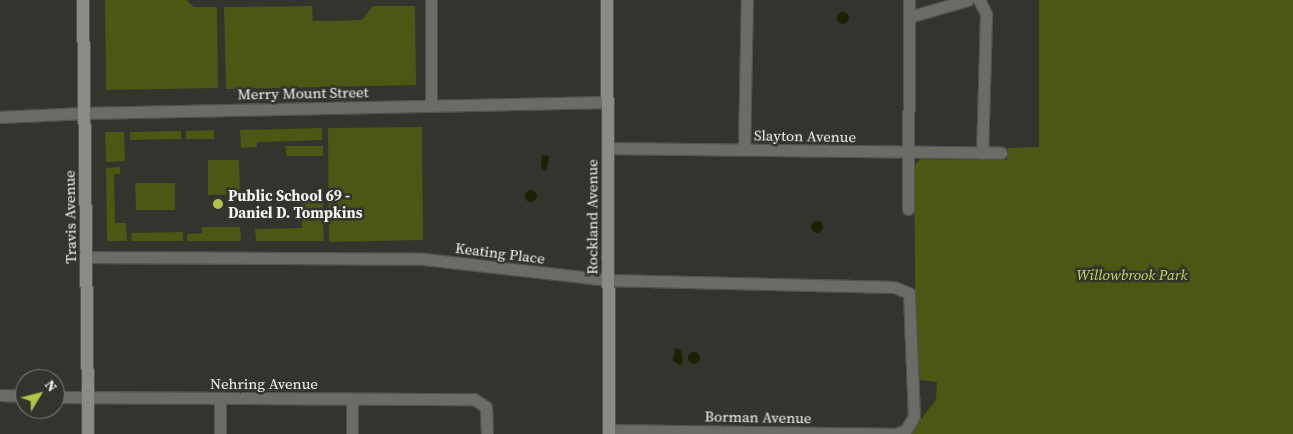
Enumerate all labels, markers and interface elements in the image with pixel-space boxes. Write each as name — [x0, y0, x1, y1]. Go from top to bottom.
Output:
street label: Merry Mount Street — [237, 83, 369, 103]
street label: Slayton Avenue — [754, 126, 856, 146]
street label: Rockland Avenue — [583, 159, 601, 275]
street label: Travis Avenue — [60, 170, 80, 264]
place label: Public School 69 - Daniel D. Tompkins — [228, 186, 363, 221]
marker: Public School 69 - Daniel D. Tompkins — [212, 198, 224, 210]
street label: Keating Place — [454, 239, 546, 267]
park label: Willowbrook Park — [1076, 266, 1188, 284]
north arrow — [15, 369, 65, 419]
text: N — [40, 375, 62, 396]
street label: Nehring Avenue — [210, 375, 318, 393]
street label: Borman Avenue — [704, 407, 812, 427]

